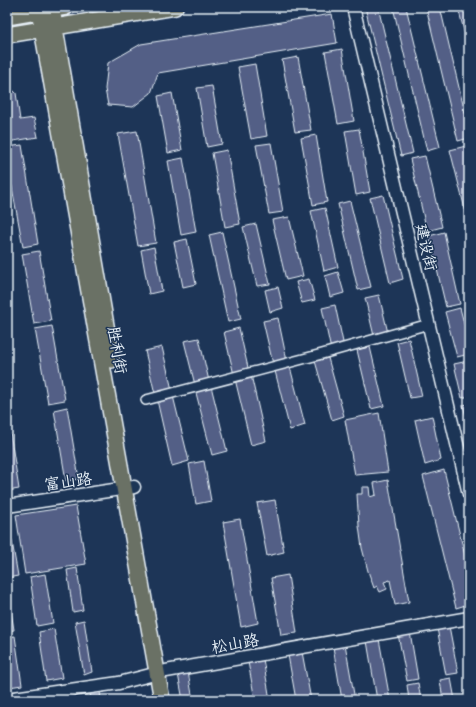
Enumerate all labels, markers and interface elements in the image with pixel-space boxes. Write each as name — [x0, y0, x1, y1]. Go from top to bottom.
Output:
street label: 建设街 — [411, 222, 441, 273]
street label: 胜利街 — [103, 325, 131, 376]
street label: 富山路 — [43, 469, 93, 495]
street label: 松山路 — [210, 630, 261, 658]

